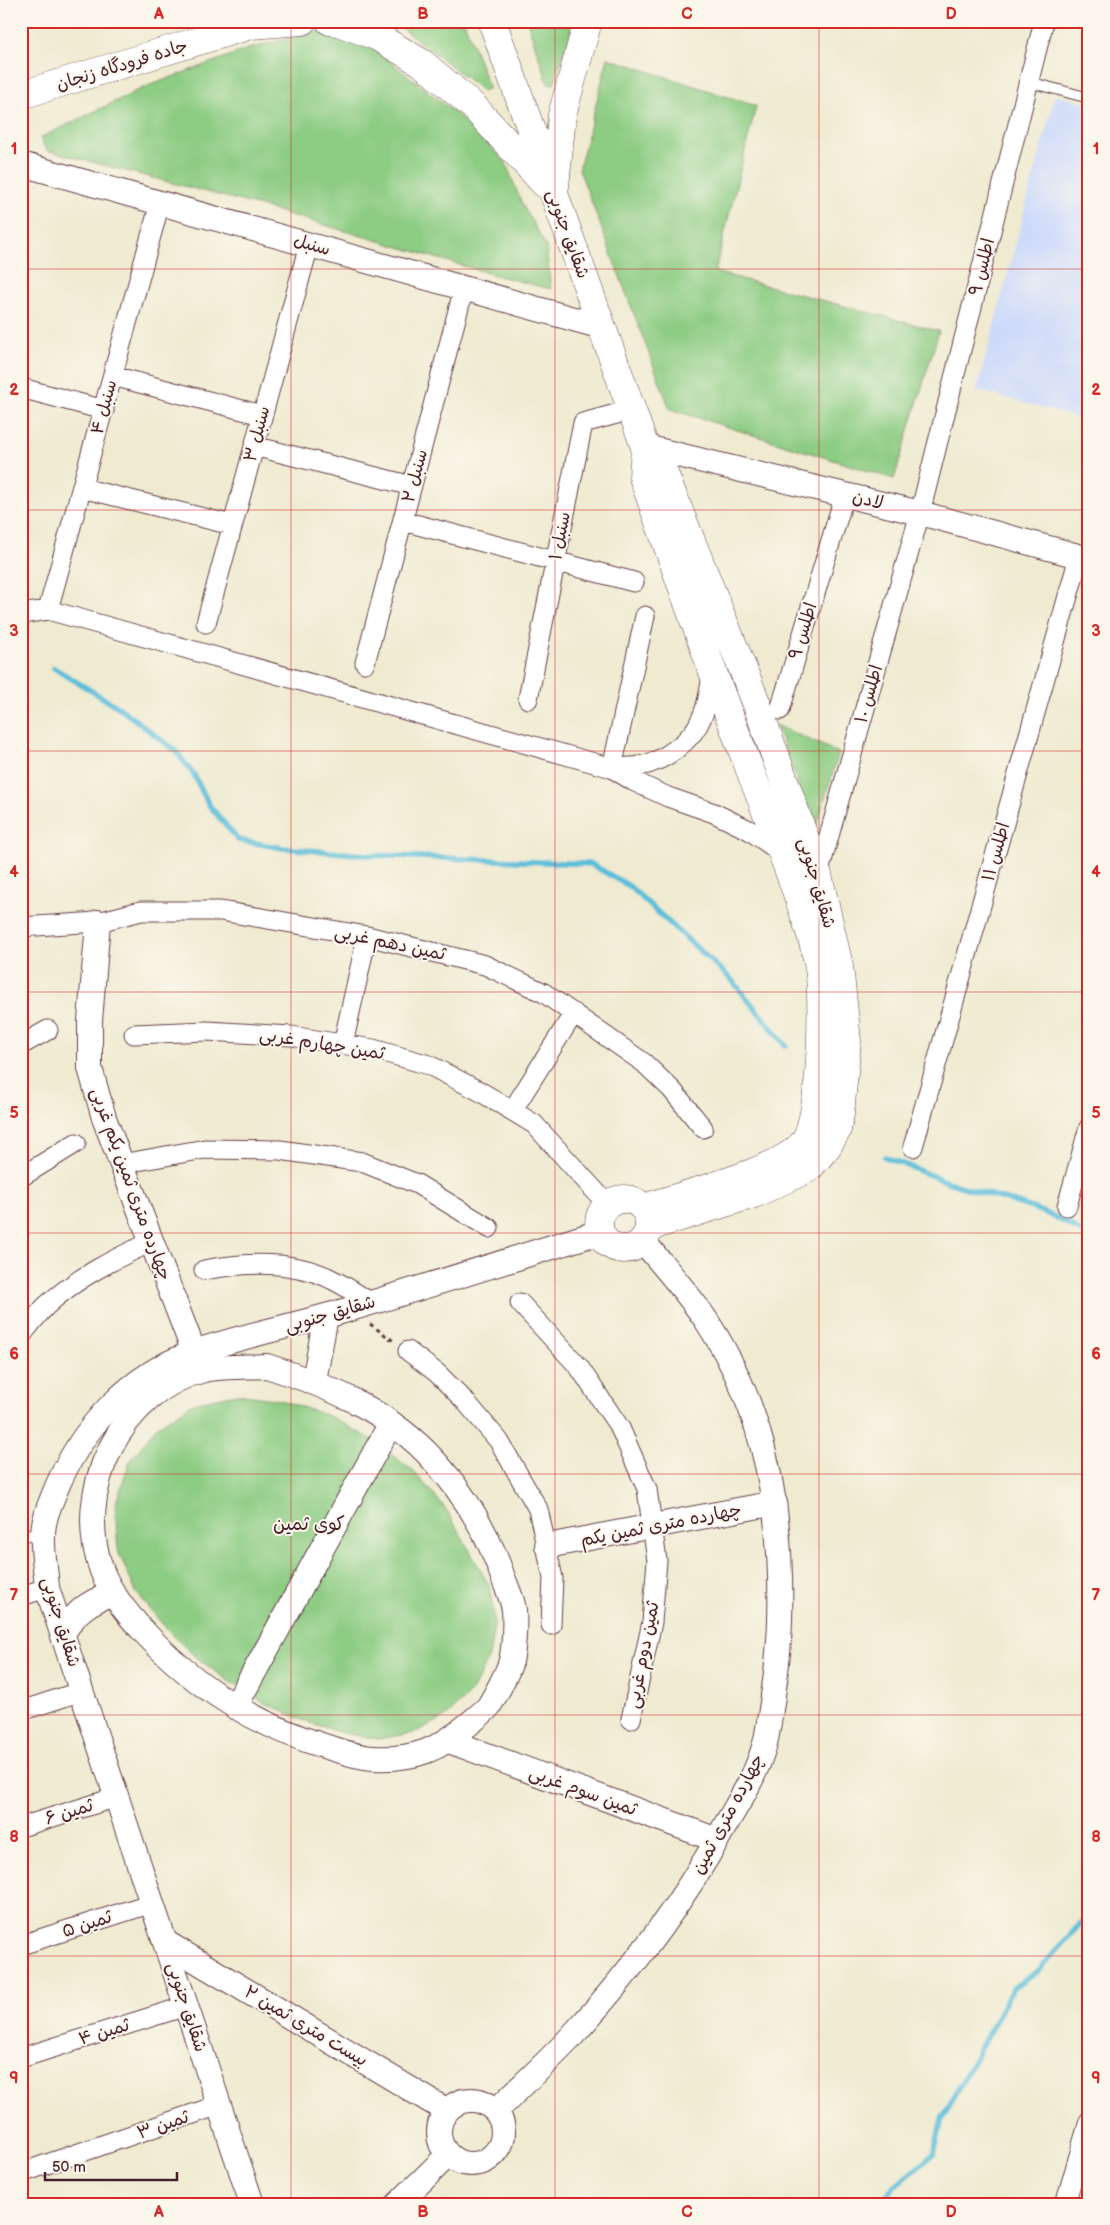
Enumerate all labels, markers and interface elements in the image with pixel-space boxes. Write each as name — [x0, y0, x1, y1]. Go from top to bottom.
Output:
text: A — [153, 5, 164, 24]
text: B — [417, 5, 429, 24]
text: C — [681, 5, 693, 24]
text: D — [945, 5, 957, 24]
street label: جاده فرودگاه زنجان — [54, 35, 190, 95]
text: 1 — [11, 140, 17, 159]
text: 1 — [1093, 140, 1099, 159]
street label: شقایق جنوبی — [541, 187, 594, 282]
street label: سنبل — [291, 230, 333, 260]
street label: اطلس ۹ — [965, 236, 999, 298]
street label: سنبل ۴ — [87, 377, 121, 437]
text: 2 — [9, 381, 19, 400]
text: 2 — [1091, 381, 1101, 400]
street label: سنبل ۳ — [239, 404, 275, 464]
street label: سنبل ۲ — [398, 447, 432, 505]
street label: لادن — [850, 486, 886, 514]
street label: سنبل ۱ — [545, 510, 575, 562]
street label: اطلس ۹ — [784, 600, 822, 662]
text: 3 — [9, 622, 19, 641]
text: 3 — [1091, 622, 1101, 641]
street label: اطلس ۱۰ — [851, 662, 887, 726]
street label: اطلس ۱۱ — [978, 820, 1014, 884]
street label: شقایق جنوبی — [793, 835, 840, 931]
text: 4 — [9, 863, 19, 882]
text: 4 — [1091, 863, 1101, 882]
street label: ثمین دهم غربی — [332, 921, 448, 968]
street label: ثمین چهارم غربی — [257, 1024, 387, 1067]
street label: چهارده متری ثمین یکم غربی — [83, 1085, 176, 1284]
text: 5 — [9, 1104, 19, 1123]
text: 5 — [1091, 1104, 1101, 1123]
street label: شقایق جنوبی — [282, 1291, 378, 1338]
text: 6 — [9, 1345, 19, 1364]
text: 6 — [1091, 1345, 1101, 1364]
street label: چهارده متری ثمین یکم — [579, 1499, 744, 1554]
district label: کوی ثمین — [273, 1513, 345, 1536]
street label: شقایق جنوبی — [36, 1574, 85, 1670]
text: 7 — [10, 1586, 19, 1605]
text: 7 — [1092, 1586, 1101, 1605]
street label: ثمین دوم غربی — [622, 1599, 667, 1711]
street label: چهارده متری ثمین — [687, 1750, 769, 1878]
street label: ثمین سوم غربی — [525, 1762, 640, 1823]
street label: ثمین ۶ — [42, 1794, 97, 1829]
text: 8 — [9, 1828, 19, 1847]
text: 8 — [1091, 1828, 1101, 1847]
street label: ثمین ۵ — [59, 1906, 115, 1942]
street label: شقایق جنوبی — [162, 1959, 211, 2055]
street label: بیست متری ثمین ۲ — [241, 1981, 371, 2071]
street label: ثمین ۴ — [76, 2014, 133, 2050]
text: 9 — [9, 2069, 19, 2088]
text: 9 — [1091, 2069, 1101, 2088]
street label: ثمین ۳ — [134, 2106, 192, 2144]
scale bar — [45, 2150, 178, 2182]
text: 50 m — [52, 2158, 86, 2177]
text: A — [153, 2203, 164, 2222]
text: B — [417, 2203, 429, 2222]
text: C — [681, 2203, 693, 2222]
text: D — [945, 2203, 957, 2222]

